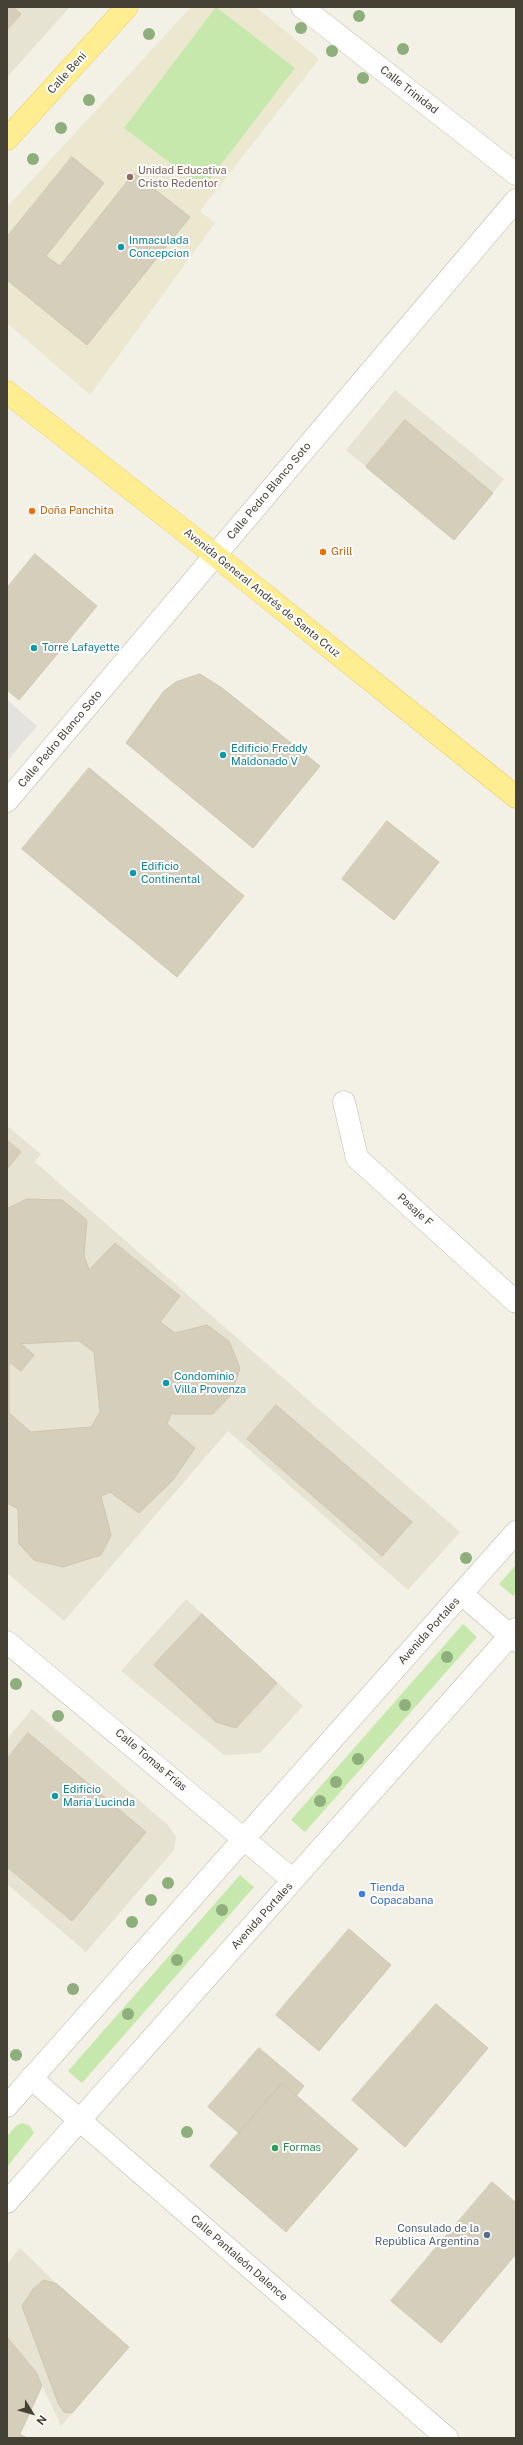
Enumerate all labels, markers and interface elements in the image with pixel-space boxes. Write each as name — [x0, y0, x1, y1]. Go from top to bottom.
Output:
street label: Calle Beni — [45, 49, 89, 97]
street label: Calle Trinidad — [377, 63, 441, 117]
place label: Unidad Educativa Cristo Redentor — [138, 164, 227, 190]
marker: Unidad Educativa Cristo Redentor — [125, 172, 135, 182]
place label: Inmaculada Concepcion — [129, 234, 189, 260]
marker: Inmaculada Concepcion — [116, 242, 126, 252]
street label: Calle Pedro Blanco Soto — [224, 440, 314, 542]
place label: Doña Panchita — [40, 504, 114, 518]
marker: Doña Panchita — [27, 506, 37, 516]
street label: Avenida General Andrés de Santa Cruz — [181, 526, 343, 660]
place label: Grill — [331, 545, 353, 559]
marker: Grill — [318, 547, 328, 557]
place label: Torre Lafayette — [42, 641, 120, 655]
marker: Torre Lafayette — [29, 643, 39, 653]
street label: Calle Pedro Blanco Soto — [15, 688, 105, 790]
place label: Edificio Freddy Maldonado V — [231, 742, 308, 768]
marker: Edificio Freddy Maldonado V — [218, 750, 228, 760]
place label: Edificio Continental — [141, 860, 200, 886]
marker: Edificio Continental — [128, 868, 138, 878]
street label: Pasaje F — [395, 1191, 435, 1229]
place label: Condominio Villa Provenza — [174, 1370, 246, 1396]
marker: Condominio Villa Provenza — [161, 1378, 171, 1388]
street label: Avenida Portales — [395, 1595, 463, 1667]
street label: Calle Tomas Frías — [112, 1726, 190, 1794]
place label: Edificio Maria Lucinda — [63, 1783, 135, 1809]
marker: Edificio Maria Lucinda — [50, 1791, 60, 1801]
street label: Avenida Portales — [228, 1880, 296, 1952]
place label: Tienda Copacabana — [370, 1881, 433, 1907]
marker: Tienda Copacabana — [357, 1889, 367, 1899]
place label: Formas — [283, 2141, 321, 2155]
marker: Formas — [270, 2143, 280, 2153]
street label: Calle Pantaleón Dalence — [188, 2212, 290, 2304]
place label: Consulado de la República Argentina — [375, 2222, 479, 2248]
marker: Consulado de la República Argentina — [482, 2230, 492, 2240]
north arrow — [12, 2393, 52, 2433]
text: N — [34, 2413, 49, 2427]

